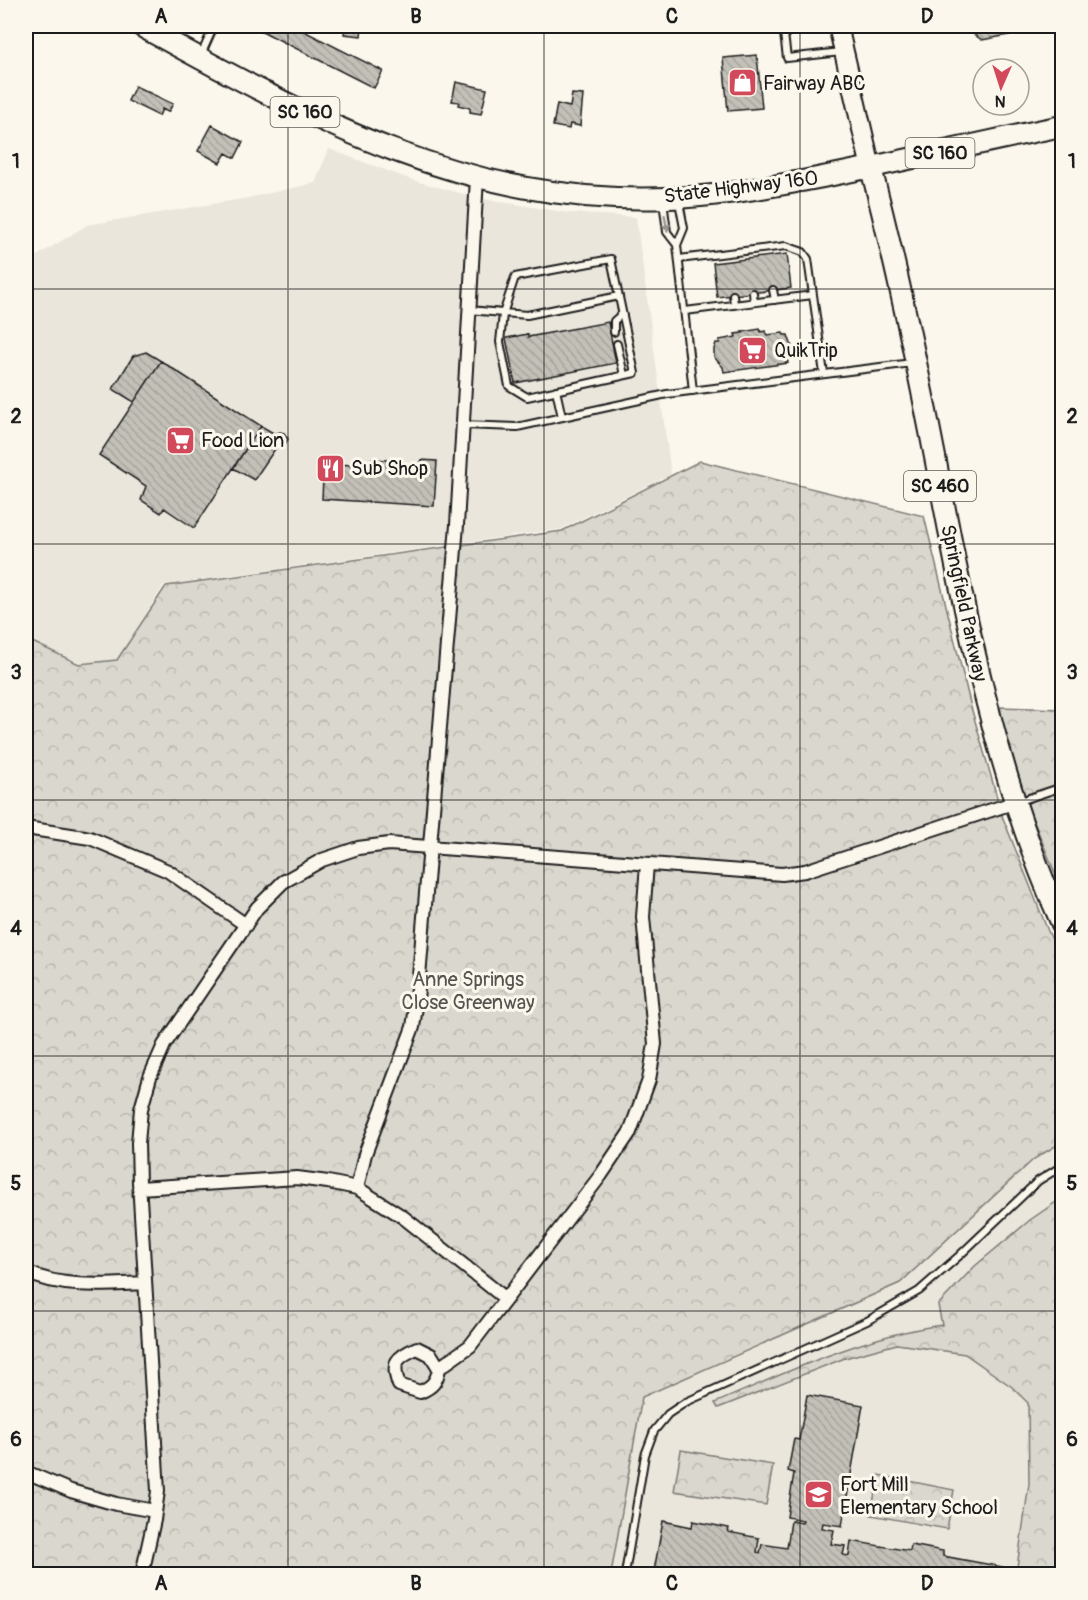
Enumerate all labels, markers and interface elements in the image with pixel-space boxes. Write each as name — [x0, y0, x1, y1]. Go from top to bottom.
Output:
text: A — [155, 4, 168, 29]
text: B — [410, 4, 422, 29]
text: C — [666, 4, 678, 29]
text: D — [921, 4, 934, 29]
north arrow — [971, 57, 1031, 117]
shop icon: Fairway ABC — [726, 67, 758, 99]
place label: Fairway ABC — [763, 71, 866, 96]
text: N — [994, 91, 1006, 111]
road number: SC 160 — [270, 97, 340, 127]
road number: SC 160 — [906, 138, 974, 168]
text: 1 — [12, 149, 20, 174]
text: 1 — [1068, 149, 1076, 174]
street label: State Highway 160 — [662, 165, 820, 209]
one-way arrow — [662, 214, 671, 233]
supermarket icon: QuikTrip — [737, 334, 769, 366]
place label: QuikTrip — [774, 338, 838, 363]
text: 2 — [10, 404, 22, 429]
text: 2 — [1066, 404, 1078, 429]
supermarket icon: Food Lion — [164, 424, 196, 456]
place label: Food Lion — [201, 428, 284, 453]
restaurant icon: Sub Shop — [314, 452, 346, 484]
place label: Sub Shop — [351, 456, 428, 481]
road number: SC 460 — [904, 471, 976, 501]
street label: Springfield Parkway — [935, 522, 993, 684]
text: 3 — [10, 660, 22, 685]
text: 3 — [1066, 660, 1078, 685]
text: 4 — [10, 916, 22, 941]
text: 4 — [1066, 916, 1078, 941]
park label: Anne Springs Close Greenway — [402, 967, 535, 1015]
text: 5 — [11, 1171, 22, 1196]
text: 5 — [1067, 1171, 1078, 1196]
text: 6 — [10, 1427, 22, 1452]
text: 6 — [1066, 1427, 1078, 1452]
place label: Fort Mill Elementary School — [840, 1472, 998, 1520]
school or university icon: Fort Mill Elementary School — [803, 1479, 835, 1511]
text: A — [155, 1571, 168, 1596]
text: B — [410, 1571, 422, 1596]
text: C — [666, 1571, 678, 1596]
text: D — [921, 1571, 934, 1596]

